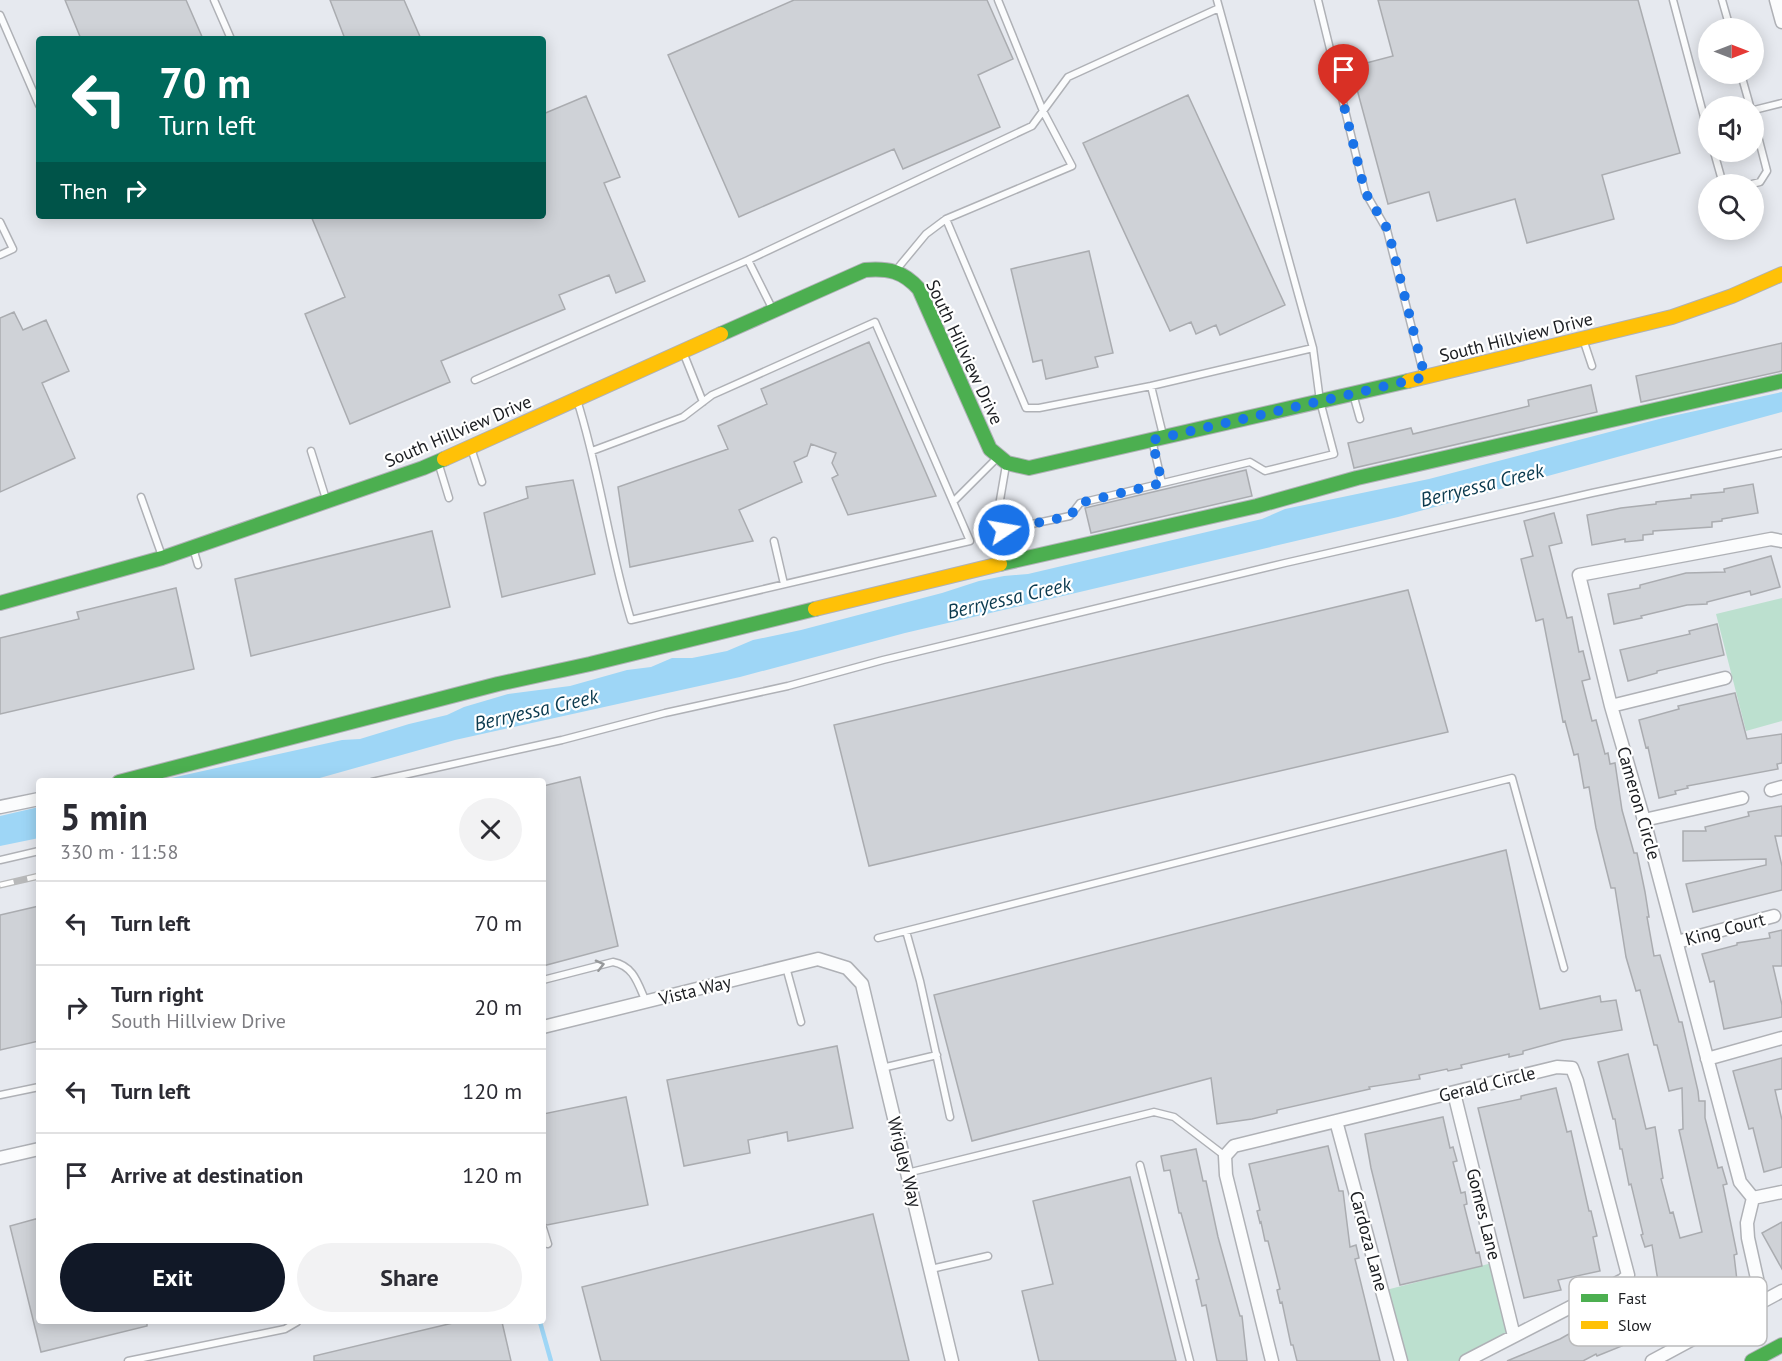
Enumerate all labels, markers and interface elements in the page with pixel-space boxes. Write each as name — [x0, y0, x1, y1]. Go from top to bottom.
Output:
north arrow — [1698, 18, 1764, 84]
map controls — [1698, 18, 1764, 240]
pin — [1318, 44, 1369, 106]
icon: arrive — [1327, 53, 1360, 86]
text: 70 m — [159, 55, 251, 110]
icon: left — [60, 60, 138, 138]
button: sound — [1698, 96, 1764, 162]
text: Turn left — [159, 108, 256, 142]
icon: right — [119, 174, 152, 207]
button: search — [1698, 174, 1764, 240]
text: Then — [60, 177, 107, 205]
street label: South Hillview Drive — [921, 276, 1009, 428]
street label: South Hillview Drive — [1437, 307, 1595, 367]
street label: South Hillview Drive — [381, 390, 535, 472]
water label: Berryessa Creek — [1418, 457, 1547, 513]
position arrow — [972, 498, 1036, 562]
water label: Berryessa Creek — [944, 571, 1075, 625]
water label: Berryessa Creek — [471, 683, 602, 737]
street label: Cameron Circle — [1612, 744, 1666, 862]
text: 5 min — [60, 793, 148, 840]
button: close — [459, 798, 522, 861]
text: 330 m · 11:58 — [60, 839, 178, 865]
icon: left — [60, 907, 93, 940]
street label: King Court — [1682, 907, 1768, 951]
text: Turn left — [111, 909, 191, 937]
text: 70 m — [474, 909, 522, 937]
one-way arrow — [595, 960, 605, 973]
street label: Vista Way — [656, 970, 734, 1010]
text: Turn right — [111, 980, 203, 1008]
icon: right — [60, 991, 93, 1024]
text: 20 m — [474, 993, 522, 1021]
text: South Hillview Drive — [111, 1008, 286, 1034]
street label: Gerald Circle — [1436, 1061, 1538, 1107]
icon: left — [60, 1075, 93, 1108]
text: Turn left — [111, 1077, 191, 1105]
text: 120 m — [462, 1077, 522, 1105]
street label: Wrigley Way — [883, 1114, 927, 1210]
icon: arrive — [60, 1159, 93, 1192]
text: Arrive at destination — [111, 1161, 303, 1189]
text: 120 m — [462, 1161, 522, 1189]
street label: Gomes Lane — [1462, 1166, 1506, 1262]
street label: Cardoza Lane — [1345, 1188, 1393, 1294]
button: Exit — [60, 1243, 285, 1312]
button: Share — [297, 1243, 522, 1312]
legend — [1569, 1277, 1767, 1346]
text: Fast — [1618, 1288, 1647, 1308]
text: Slow — [1618, 1315, 1652, 1335]

